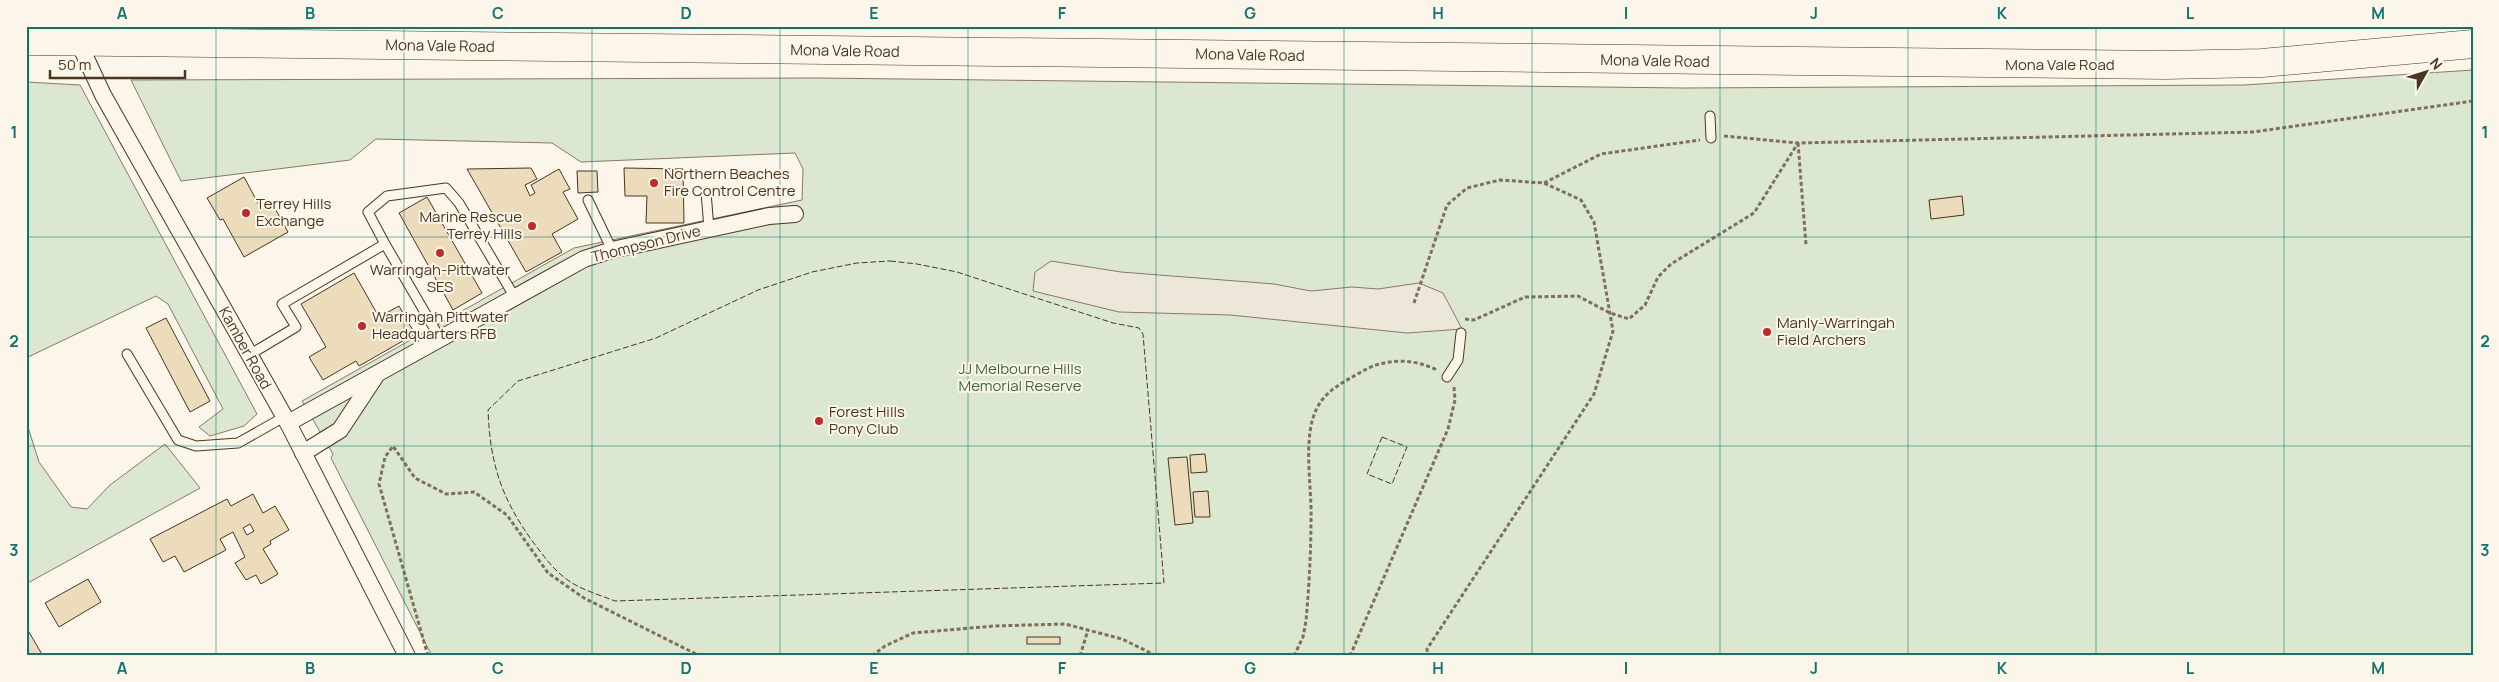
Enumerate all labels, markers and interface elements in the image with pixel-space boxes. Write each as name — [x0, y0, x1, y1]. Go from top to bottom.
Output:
text: A — [117, 2, 128, 24]
text: B — [305, 2, 315, 24]
text: C — [492, 2, 504, 24]
text: D — [680, 2, 692, 24]
text: E — [869, 2, 879, 24]
text: F — [1058, 2, 1067, 24]
text: G — [1244, 2, 1256, 24]
text: H — [1432, 2, 1444, 24]
text: I — [1624, 2, 1628, 24]
text: J — [1810, 2, 1818, 24]
text: K — [1997, 2, 2008, 24]
text: L — [2186, 2, 2195, 24]
text: M — [2371, 2, 2385, 24]
street label: Mona Vale Road — [385, 34, 495, 57]
street label: Mona Vale Road — [790, 39, 900, 62]
street label: Mona Vale Road — [1195, 43, 1305, 66]
scale bar — [50, 48, 185, 80]
north arrow — [2402, 48, 2452, 98]
street label: Mona Vale Road — [1600, 49, 1710, 72]
text: 50 m — [58, 54, 92, 75]
street label: Mona Vale Road — [2005, 54, 2115, 75]
text: N — [2426, 54, 2447, 73]
text: 1 — [10, 121, 18, 143]
text: 1 — [2481, 121, 2489, 143]
place label: Northern Beaches Fire Control Centre — [664, 163, 796, 201]
marker: Northern Beaches Fire Control Centre — [648, 177, 660, 189]
place label: Terrey Hills Exchange — [256, 193, 331, 231]
place label: Marine Rescue Terrey Hills — [419, 206, 522, 244]
marker: Terrey Hills Exchange — [240, 207, 252, 219]
marker: Marine Rescue Terrey Hills — [526, 220, 538, 232]
street label: Thompson Drive — [589, 220, 703, 267]
marker: Warringah-Pittwater SES — [434, 247, 446, 259]
place label: Warringah-Pittwater SES — [370, 259, 511, 297]
street label: Kamber Road — [214, 303, 277, 393]
place label: Warringah Pittwater Headquarters RFB — [372, 306, 510, 344]
place label: Manly-Warringah Field Archers — [1777, 312, 1895, 350]
marker: Warringah Pittwater Headquarters RFB — [356, 320, 368, 332]
marker: Manly-Warringah Field Archers — [1761, 326, 1773, 338]
text: 2 — [9, 330, 19, 352]
text: 2 — [2480, 330, 2490, 352]
park label: JJ Melbourne Hills Memorial Reserve — [958, 358, 1082, 396]
place label: Forest Hills Pony Club — [829, 401, 905, 439]
marker: Forest Hills Pony Club — [813, 415, 825, 427]
text: 3 — [9, 539, 19, 561]
text: 3 — [2480, 539, 2490, 561]
text: A — [117, 657, 128, 679]
text: B — [305, 657, 315, 679]
text: C — [492, 657, 504, 679]
text: D — [680, 657, 692, 679]
text: E — [869, 657, 879, 679]
text: F — [1058, 657, 1067, 679]
text: G — [1244, 657, 1256, 679]
text: H — [1432, 657, 1444, 679]
text: I — [1624, 657, 1628, 679]
text: J — [1810, 657, 1818, 679]
text: K — [1997, 657, 2008, 679]
text: L — [2186, 657, 2195, 679]
text: M — [2371, 657, 2385, 679]

